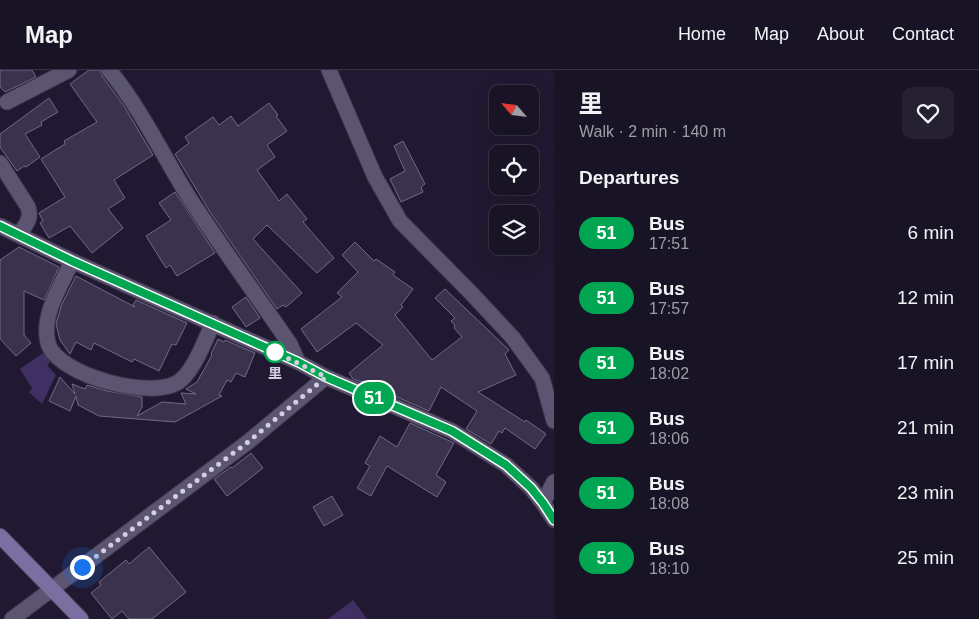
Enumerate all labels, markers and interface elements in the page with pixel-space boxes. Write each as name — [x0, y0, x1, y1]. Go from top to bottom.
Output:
text: Map — [25, 21, 73, 48]
text: Home — [678, 24, 726, 44]
text: Map — [754, 24, 789, 44]
text: About — [817, 24, 864, 44]
text: Contact — [892, 24, 954, 44]
north arrow — [489, 85, 539, 135]
map controls — [489, 85, 539, 255]
button: heart — [902, 87, 954, 139]
text: 里 — [579, 90, 603, 117]
text: Walk · 2 min · 140 m — [579, 123, 726, 140]
button: locate — [489, 145, 539, 195]
text: Departures — [579, 167, 679, 188]
button: layers — [489, 205, 539, 255]
text: Bus — [649, 213, 685, 234]
text: 6 min — [908, 222, 954, 243]
text: 51 — [596, 223, 617, 243]
text: 17:51 — [649, 235, 689, 252]
text: Bus — [649, 278, 685, 299]
text: 12 min — [897, 287, 954, 308]
text: 51 — [596, 288, 617, 308]
text: 17:57 — [649, 300, 689, 317]
marker: 里 — [264, 341, 286, 363]
text: Bus — [649, 343, 685, 364]
text: 17 min — [897, 352, 954, 373]
text: 51 — [596, 353, 617, 373]
place label: 里 — [268, 365, 282, 381]
text: 18:02 — [649, 365, 689, 382]
line badge: 51 — [352, 382, 396, 414]
text: 51 — [364, 388, 384, 408]
text: Bus — [649, 408, 685, 429]
text: 21 min — [897, 417, 954, 438]
text: 51 — [596, 418, 617, 438]
text: 18:06 — [649, 430, 689, 447]
text: Bus — [649, 473, 685, 494]
text: 23 min — [897, 482, 954, 503]
text: 51 — [596, 483, 617, 503]
text: 18:08 — [649, 495, 689, 512]
text: Bus — [649, 538, 685, 559]
text: 25 min — [897, 547, 954, 568]
text: 51 — [596, 548, 617, 568]
your location — [70, 555, 95, 580]
text: 18:10 — [649, 560, 689, 577]

